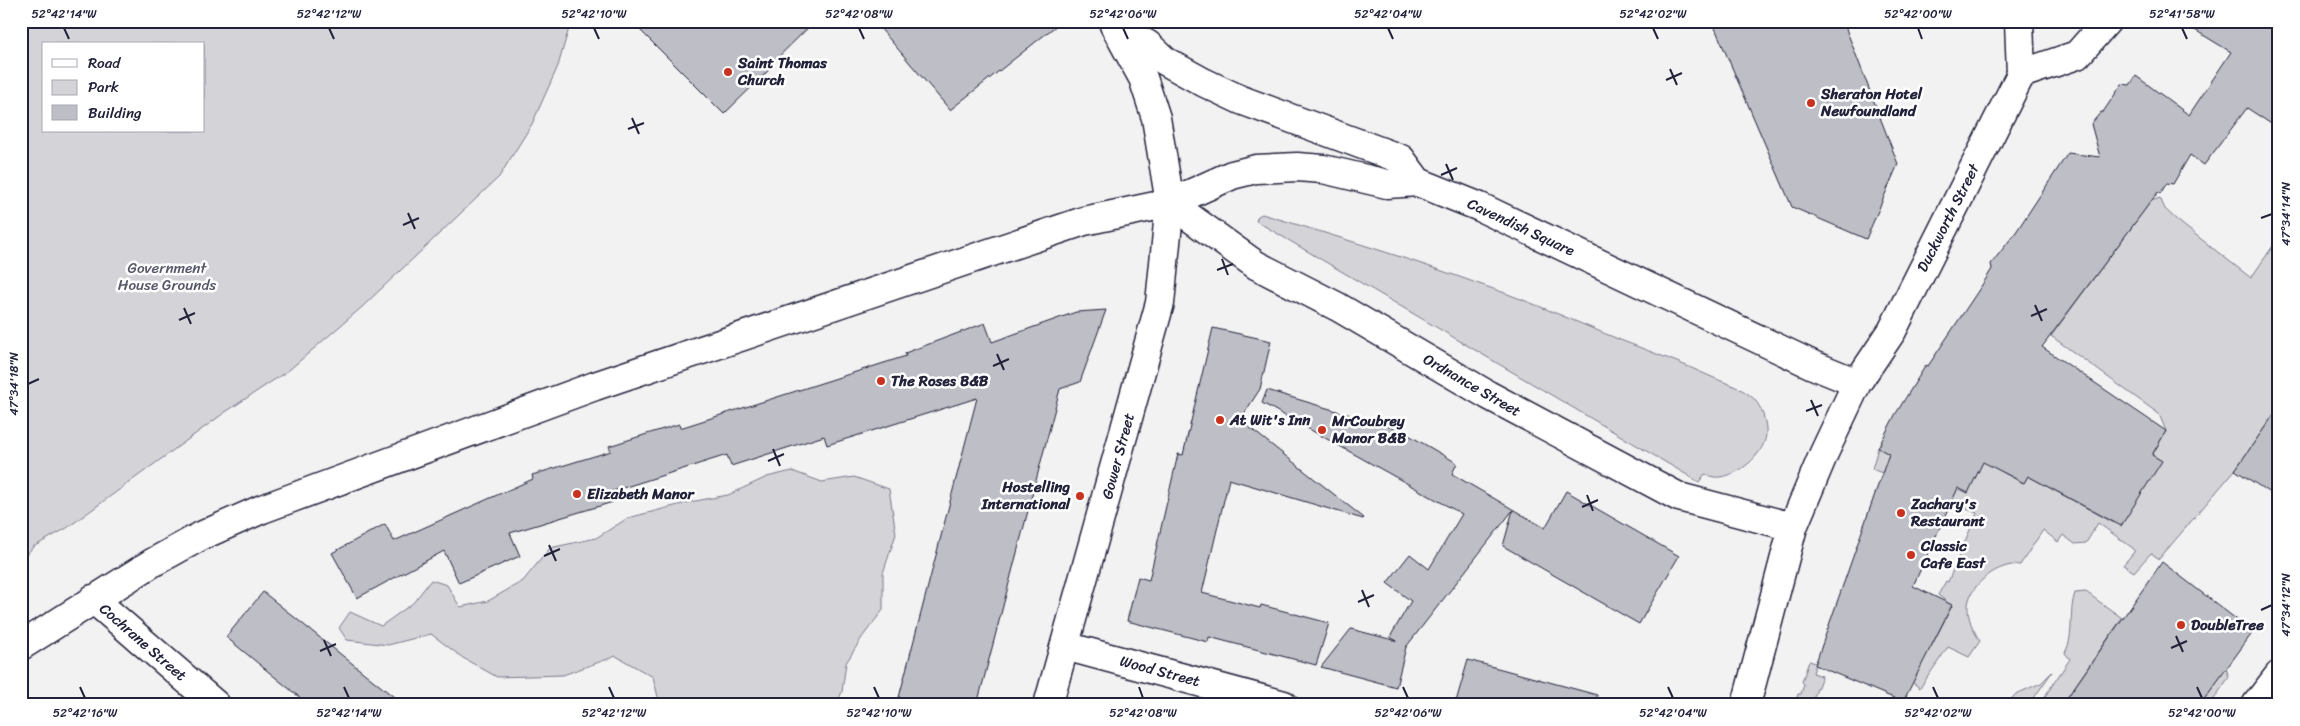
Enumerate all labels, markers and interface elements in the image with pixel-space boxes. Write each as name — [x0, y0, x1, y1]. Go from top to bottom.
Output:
text: 52°42'14"W — [31, 3, 97, 25]
text: 52°42'12"W — [297, 3, 362, 25]
text: 52°42'10"W — [561, 3, 627, 25]
text: 52°42'08"W — [825, 3, 893, 25]
text: 52°42'06"W — [1090, 3, 1157, 25]
text: 52°42'04"W — [1354, 3, 1423, 25]
text: 52°42'02"W — [1619, 3, 1687, 25]
text: 52°42'00"W — [1884, 3, 1953, 25]
text: 52°41'58"W — [2149, 3, 2215, 25]
legend — [42, 42, 205, 132]
text: Road — [88, 50, 121, 76]
place label: Saint Thomas Church — [737, 50, 828, 93]
marker: Saint Thomas Church — [722, 66, 734, 78]
text: Park — [88, 74, 119, 100]
place label: Sheraton Hotel Newfoundland — [1820, 81, 1923, 124]
marker: Sheraton Hotel Newfoundland — [1805, 97, 1817, 109]
text: Building — [88, 100, 142, 126]
street label: Duckworth Street — [1910, 158, 1987, 277]
text: 47°34'14"N — [2275, 181, 2297, 246]
street label: Cavendish Square — [1463, 191, 1579, 263]
park label: Government House Grounds — [118, 255, 216, 298]
street label: Ordnance Street — [1418, 346, 1526, 424]
text: 47°34'18"N — [3, 351, 25, 416]
place label: The Roses B&B — [891, 368, 989, 394]
marker: The Roses B&B — [875, 375, 887, 387]
place label: At Wit's Inn — [1229, 407, 1311, 433]
place label: MrCoubrey Manor B&B — [1331, 408, 1407, 451]
street label: Gower Street — [1094, 410, 1142, 502]
marker: At Wit's Inn — [1214, 414, 1226, 426]
marker: MrCoubrey Manor B&B — [1316, 424, 1328, 436]
place label: Hostelling International — [981, 474, 1071, 517]
place label: Elizabeth Manor — [587, 481, 695, 507]
marker: Elizabeth Manor — [571, 488, 583, 500]
marker: Hostelling International — [1074, 490, 1086, 502]
place label: Zachary's Restaurant — [1910, 491, 1986, 534]
marker: Zachary's Restaurant — [1895, 507, 1907, 519]
place label: Classic Cafe East — [1920, 533, 1986, 576]
marker: Classic Cafe East — [1905, 549, 1917, 561]
text: 47°34'12"N — [2275, 573, 2297, 637]
street label: Cochrane Street — [93, 596, 193, 688]
place label: DoubleTree — [2191, 612, 2264, 638]
marker: DoubleTree — [2175, 619, 2187, 631]
street label: Wood Street — [1117, 648, 1204, 694]
text: 52°42'16"W — [53, 702, 118, 724]
text: 52°42'14"W — [316, 702, 382, 724]
text: 52°42'12"W — [582, 702, 647, 724]
text: 52°42'10"W — [846, 702, 912, 724]
text: 52°42'08"W — [1109, 702, 1177, 724]
text: 52°42'06"W — [1375, 702, 1442, 724]
text: 52°42'04"W — [1639, 702, 1708, 724]
text: 52°42'02"W — [1904, 702, 1972, 724]
text: 52°42'00"W — [2168, 702, 2237, 724]

